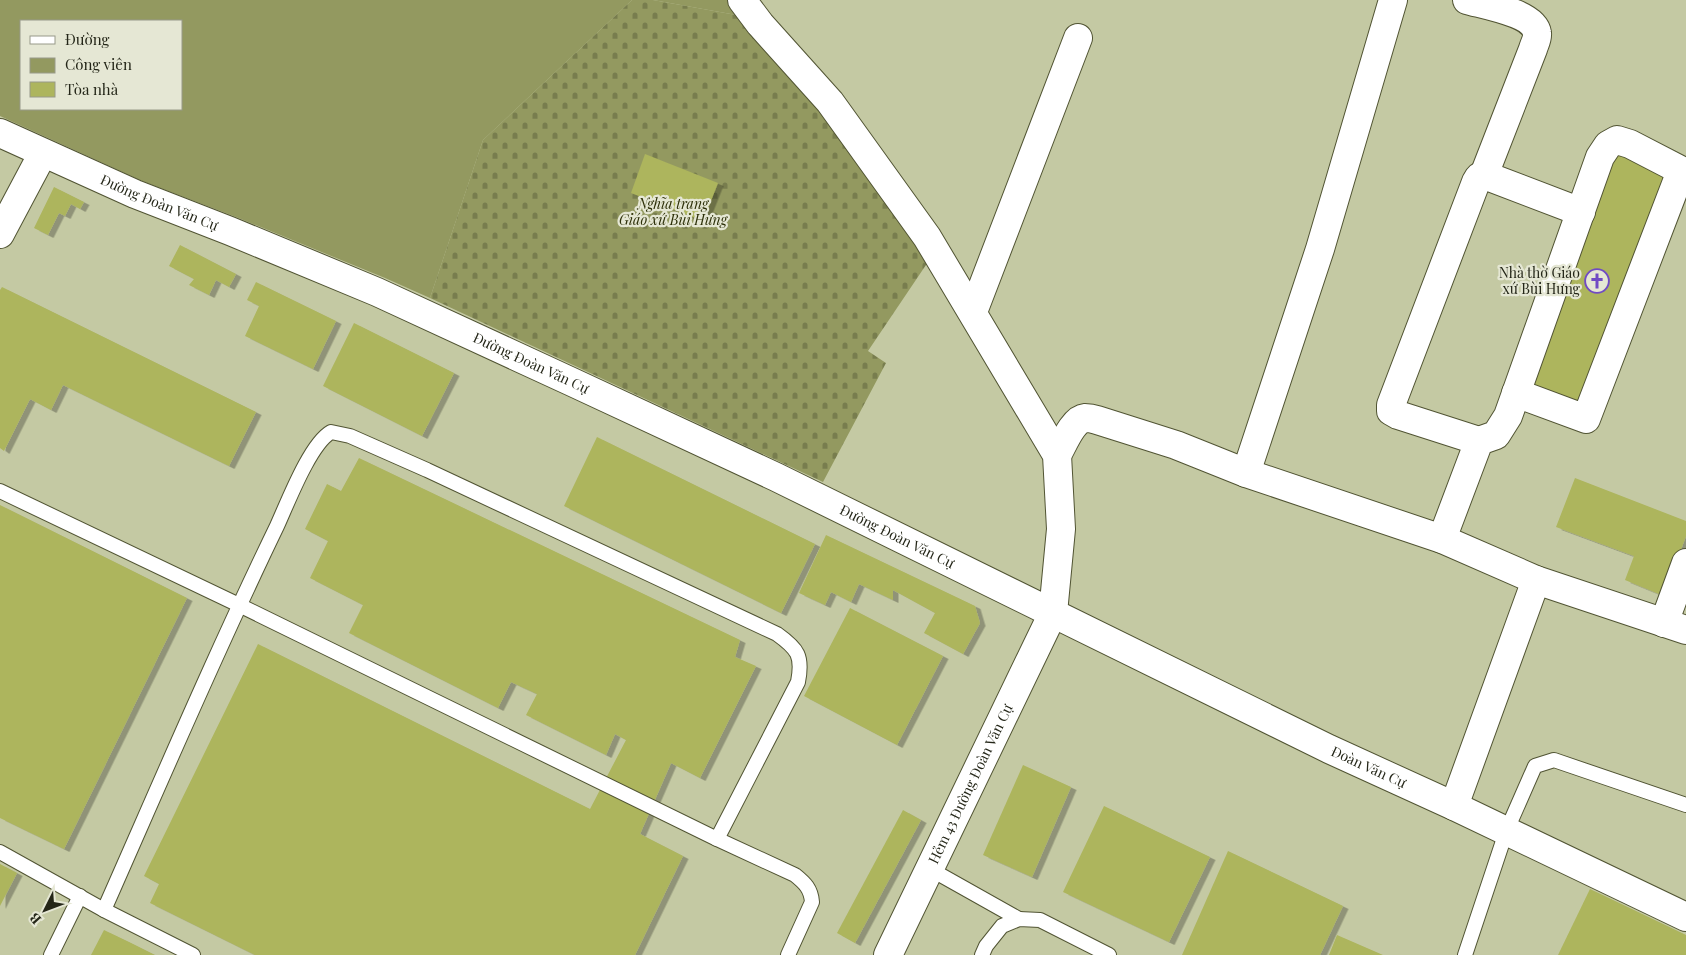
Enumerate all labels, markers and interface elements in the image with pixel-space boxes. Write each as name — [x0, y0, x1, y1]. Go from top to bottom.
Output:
legend — [20, 20, 182, 110]
text: Đường — [65, 29, 110, 49]
text: Công viên — [65, 54, 132, 74]
text: Tòa nhà — [65, 79, 119, 99]
street label: Đường Đoàn Văn Cự — [98, 170, 222, 235]
park label: Nghĩa trang Giáo xứ Bùi Hưng — [619, 194, 729, 229]
place label: Nhà thờ Giáo xứ Bùi Hưng — [1499, 263, 1581, 298]
church icon: Nhà thờ Giáo xứ Bùi Hưng — [1584, 268, 1610, 294]
street label: Đường Đoàn Văn Cự — [470, 328, 593, 398]
street label: Đường Đoàn Văn Cự — [837, 500, 959, 573]
street label: Hẻm 43 Đường Đoàn Văn Cự — [923, 700, 1017, 867]
street label: Đoàn Văn Cự — [1328, 741, 1410, 792]
north arrow — [20, 885, 70, 935]
text: B — [25, 909, 45, 929]

